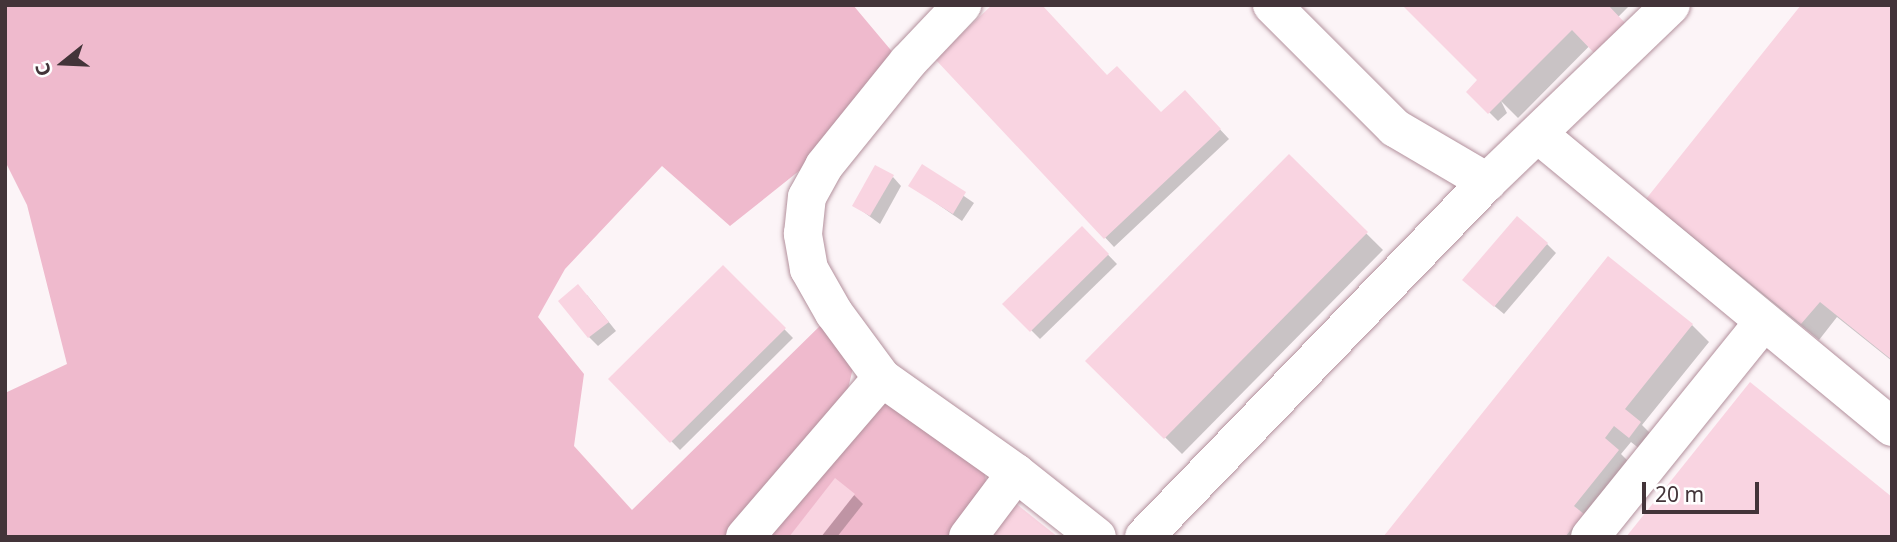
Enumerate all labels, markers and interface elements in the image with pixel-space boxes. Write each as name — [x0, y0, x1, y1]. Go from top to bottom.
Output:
north arrow — [28, 28, 98, 98]
text: С — [29, 60, 57, 79]
scale bar — [1645, 468, 1762, 512]
text: 20 m — [1655, 480, 1704, 508]

